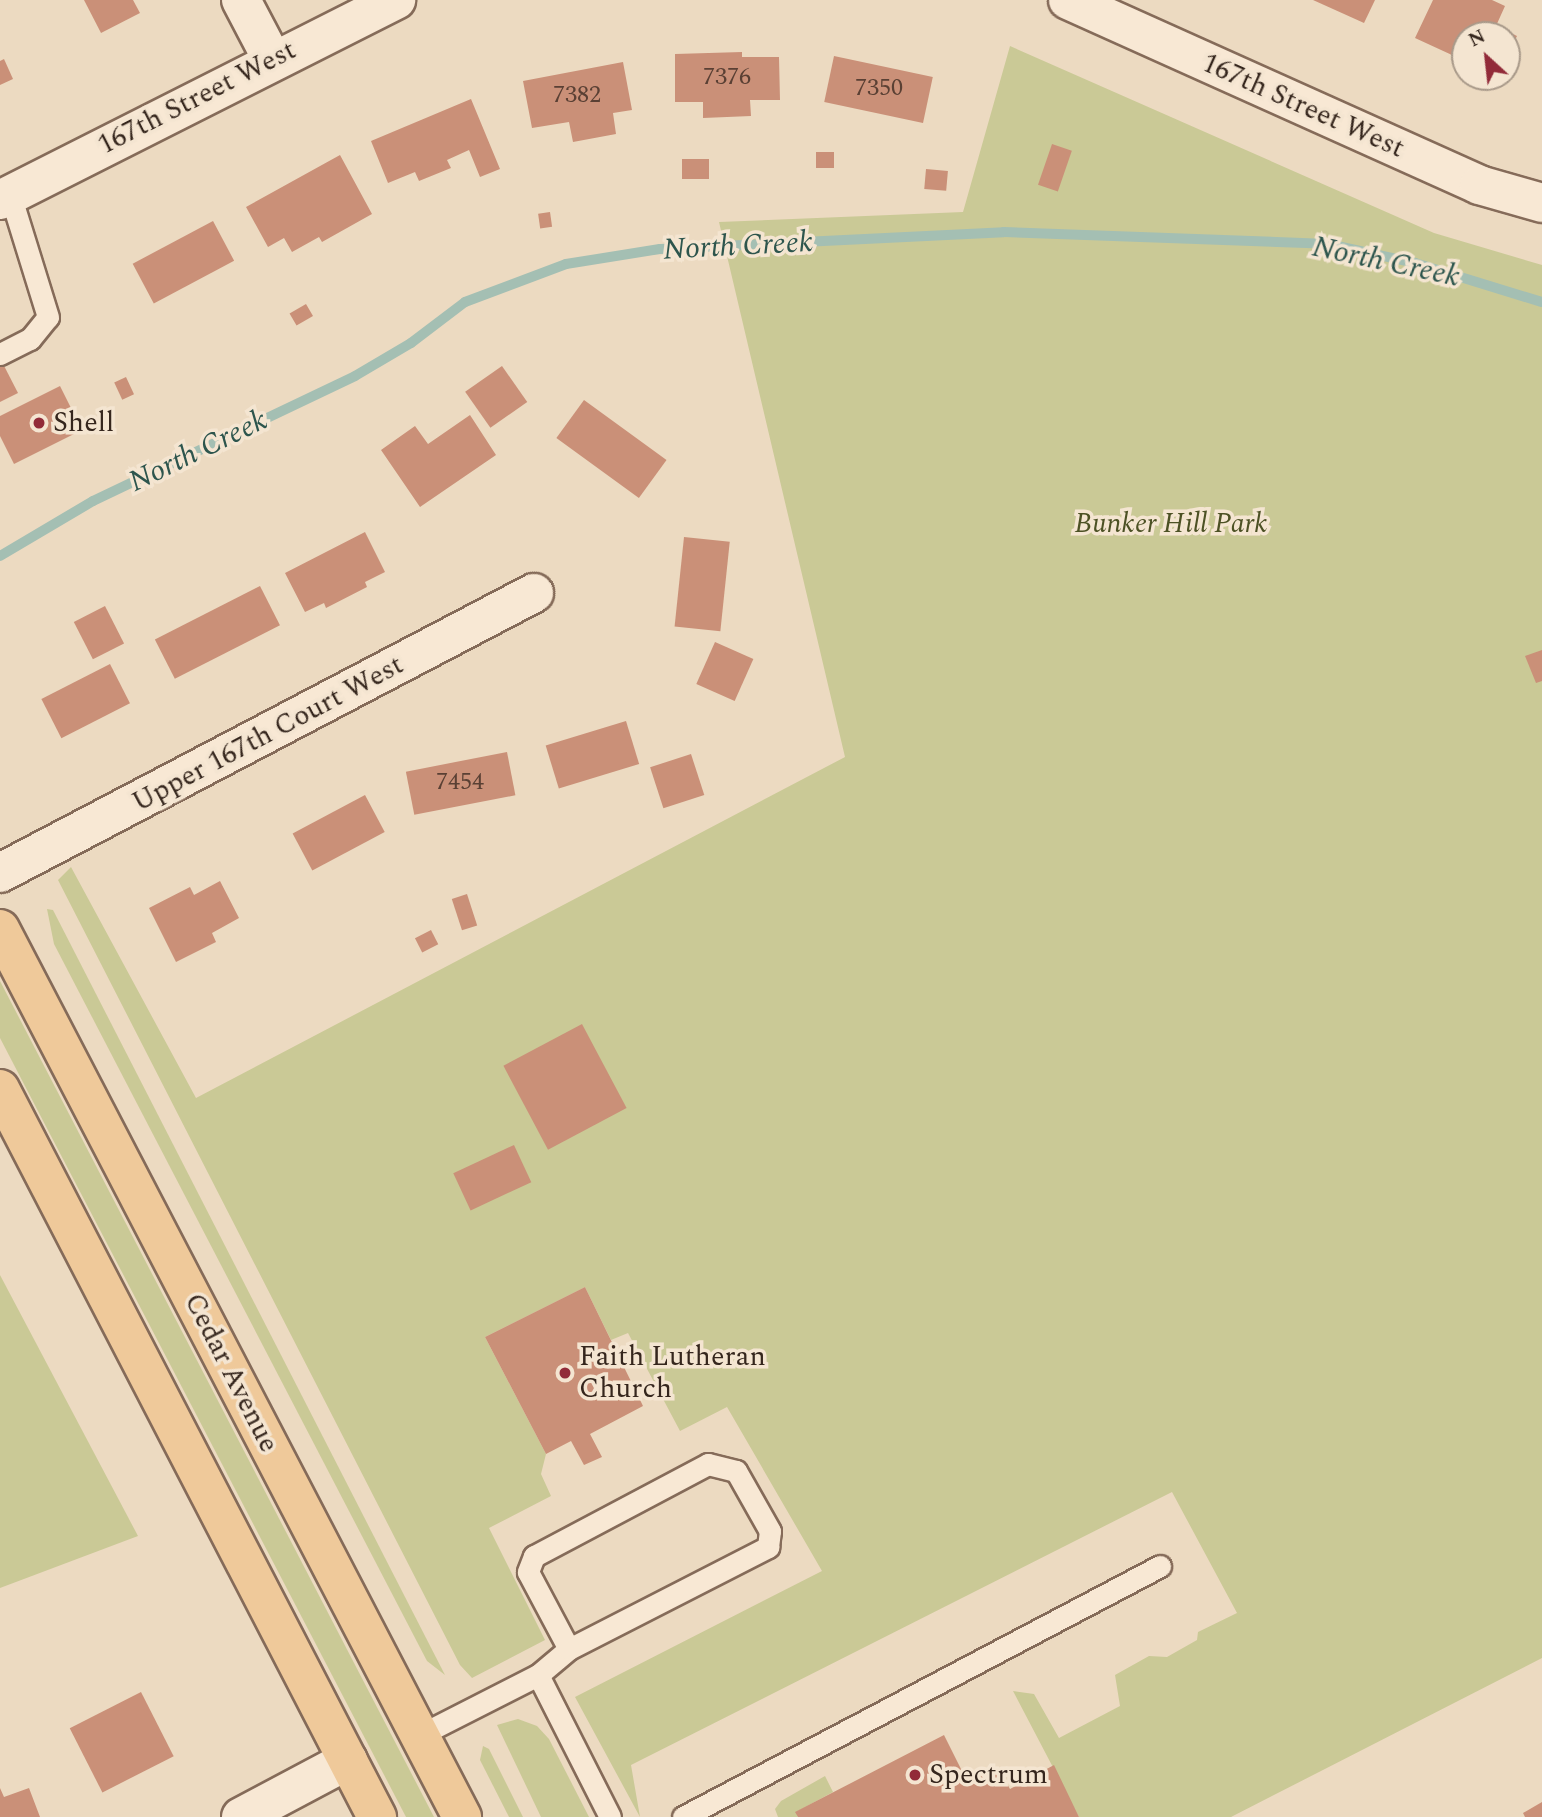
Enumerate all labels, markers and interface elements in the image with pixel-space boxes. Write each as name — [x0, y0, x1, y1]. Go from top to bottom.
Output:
north arrow — [1451, 21, 1521, 91]
text: N — [1464, 22, 1491, 55]
street label: 167th Street West — [92, 34, 302, 162]
street label: 167th Street West — [1197, 46, 1409, 166]
house number: 7376 — [703, 64, 751, 92]
house number: 7350 — [855, 75, 903, 103]
house number: 7382 — [553, 82, 601, 110]
water label: North Creek — [662, 224, 814, 268]
water label: North Creek — [1309, 229, 1463, 295]
water label: North Creek — [123, 402, 273, 500]
place label: Shell — [53, 406, 114, 440]
marker: Shell — [31, 415, 47, 431]
park label: Bunker Hill Park — [1075, 507, 1267, 541]
street label: Upper 167th Court West — [127, 648, 409, 820]
house number: 7454 — [436, 769, 484, 797]
street label: Cedar Avenue — [177, 1288, 285, 1458]
place label: Faith Lutheran Church — [579, 1340, 766, 1406]
marker: Faith Lutheran Church — [557, 1365, 573, 1381]
place label: Spectrum — [929, 1758, 1048, 1792]
marker: Spectrum — [907, 1767, 923, 1783]

